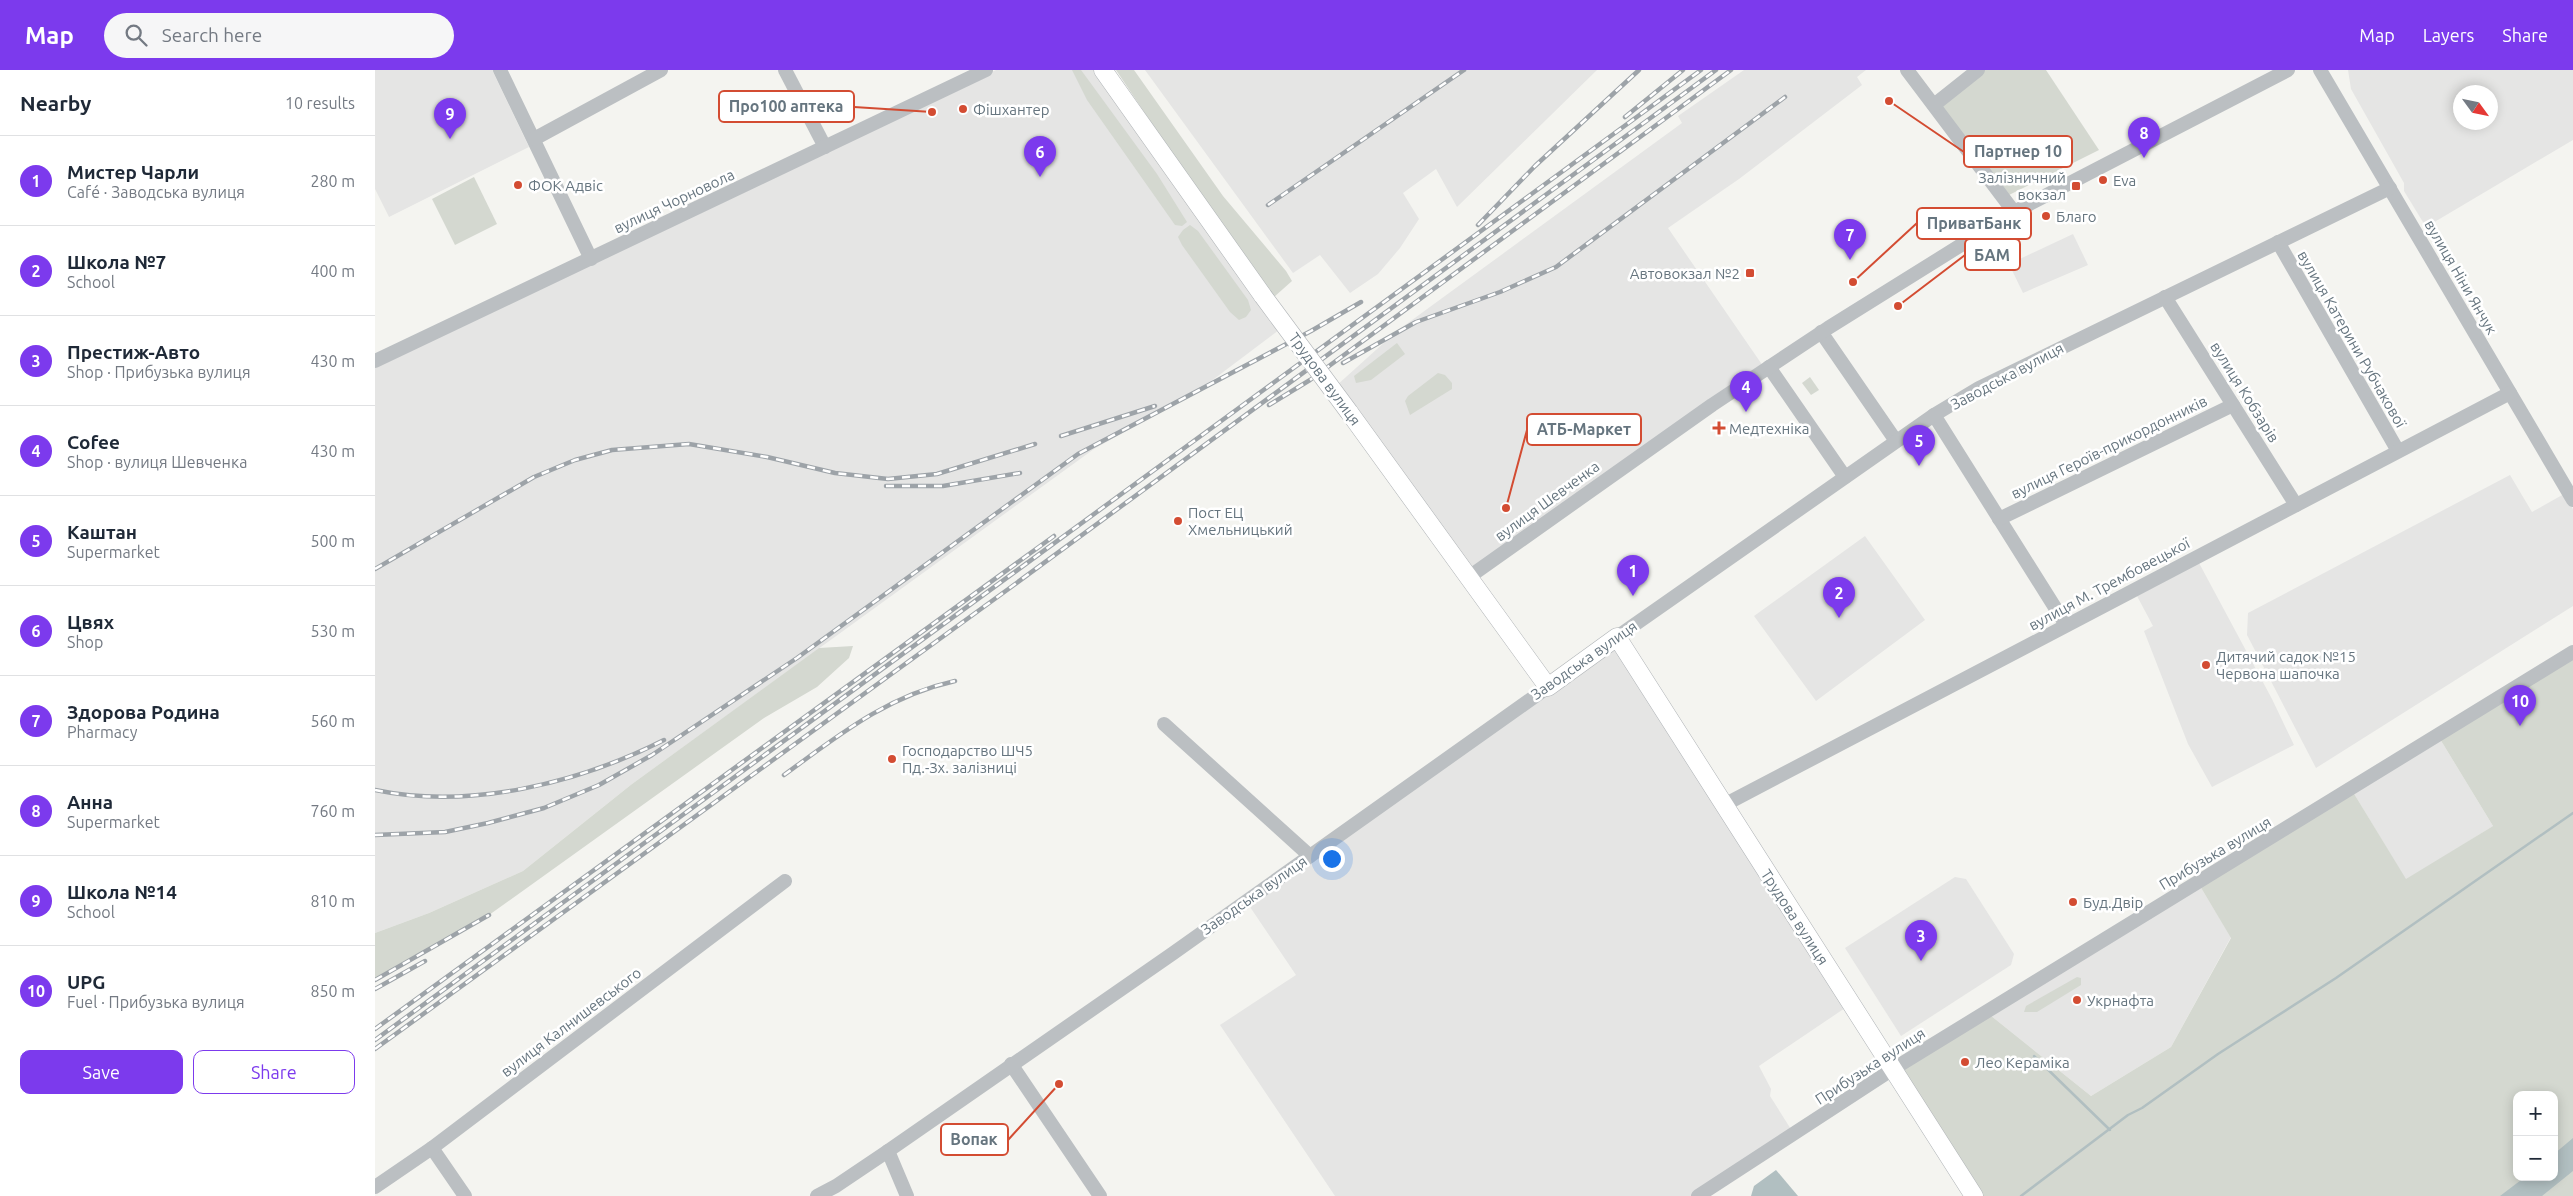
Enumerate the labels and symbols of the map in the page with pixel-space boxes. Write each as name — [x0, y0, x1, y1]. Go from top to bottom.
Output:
north arrow — [2453, 85, 2498, 130]
callout: Про100 аптека — [719, 91, 854, 122]
text: Про100 аптека — [729, 97, 843, 115]
pin: 9 — [434, 98, 466, 139]
place label: Фішхантер — [973, 101, 1050, 118]
marker: Фішхантер — [957, 103, 969, 115]
pin: 8 — [2128, 117, 2160, 158]
pin: 6 — [1024, 136, 1056, 177]
callout: Партнер 10 — [1964, 136, 2072, 167]
text: Партнер 10 — [1974, 142, 2062, 160]
street label: вулиця Чорновола — [611, 166, 737, 236]
place label: Залізничний вокзал — [1978, 169, 2066, 203]
place label: Eva — [2113, 172, 2136, 189]
marker: Eva — [2097, 174, 2109, 186]
place label: ФОК Адвіс — [528, 177, 603, 194]
marker: ФОК Адвіс — [512, 179, 524, 191]
marker: Залізничний вокзал — [2070, 180, 2082, 192]
callout: ПриватБанк — [1917, 208, 2031, 239]
place label: Благо — [2056, 208, 2097, 225]
marker: Благо — [2040, 210, 2052, 222]
text: ПриватБанк — [1927, 214, 2021, 232]
street label: вулиця Ніни Янчук — [2421, 217, 2501, 337]
pin: 7 — [1834, 219, 1866, 260]
callout: БАМ — [1965, 239, 2020, 270]
text: БАМ — [1974, 246, 2010, 264]
street label: вулиця Катерини Рубчакової — [2294, 248, 2410, 431]
place label: Автовокзал №2 — [1630, 265, 1740, 282]
marker: Автовокзал №2 — [1744, 267, 1756, 279]
street label: Трудова вулиця — [1286, 329, 1364, 429]
street label: Заводська вулиця — [1948, 339, 2066, 413]
street label: вулиця Кобзарів — [2207, 339, 2283, 445]
pin: 4 — [1730, 371, 1762, 412]
street label: вулиця Героїв-прикордонників — [2008, 392, 2210, 502]
callout: АТБ-Маркет — [1527, 414, 1641, 445]
text: АТБ-Маркет — [1537, 420, 1631, 438]
place label: Медтехніка — [1729, 420, 1809, 437]
marker: Медтехніка — [1713, 422, 1725, 434]
pin: 5 — [1903, 425, 1935, 466]
street label: вулиця Шевченка — [1492, 458, 1602, 544]
place label: Пост ЕЦ Хмельницький — [1188, 504, 1293, 538]
marker: Пост ЕЦ Хмельницький — [1172, 515, 1184, 527]
street label: вулиця М. Трембовецької — [2026, 534, 2193, 634]
pin: 1 — [1617, 555, 1649, 596]
pin: 2 — [1823, 577, 1855, 618]
street label: Заводська вулиця — [1528, 617, 1640, 703]
place label: Дитячий садок №15 Червона шапочка — [2216, 648, 2356, 682]
marker: Дитячий садок №15 Червона шапочка — [2200, 659, 2212, 671]
pin: 10 — [2504, 685, 2536, 726]
place label: Господарство ШЧ5 Пд.-Зх. залізниці — [902, 742, 1033, 776]
marker: Господарство ШЧ5 Пд.-Зх. залізниці — [886, 753, 898, 765]
street label: Прибузька вулиця — [2156, 813, 2274, 893]
your location — [1319, 846, 1345, 872]
street label: Заводська вулиця — [1198, 852, 1310, 938]
street label: Трудова вулиця — [1758, 866, 1832, 968]
place label: Буд.Двір — [2083, 894, 2143, 911]
marker: Буд.Двір — [2067, 896, 2079, 908]
pin: 3 — [1905, 920, 1937, 961]
street label: вулиця Калнишевського — [498, 964, 644, 1080]
place label: Укрнафта — [2087, 992, 2154, 1009]
marker: Укрнафта — [2071, 994, 2083, 1006]
street label: Прибузька вулиця — [1812, 1024, 1928, 1108]
place label: Лео Кераміка — [1975, 1054, 2070, 1071]
marker: Лео Кераміка — [1959, 1056, 1971, 1068]
callout: Вопак — [941, 1124, 1008, 1155]
text: Вопак — [950, 1130, 998, 1148]

